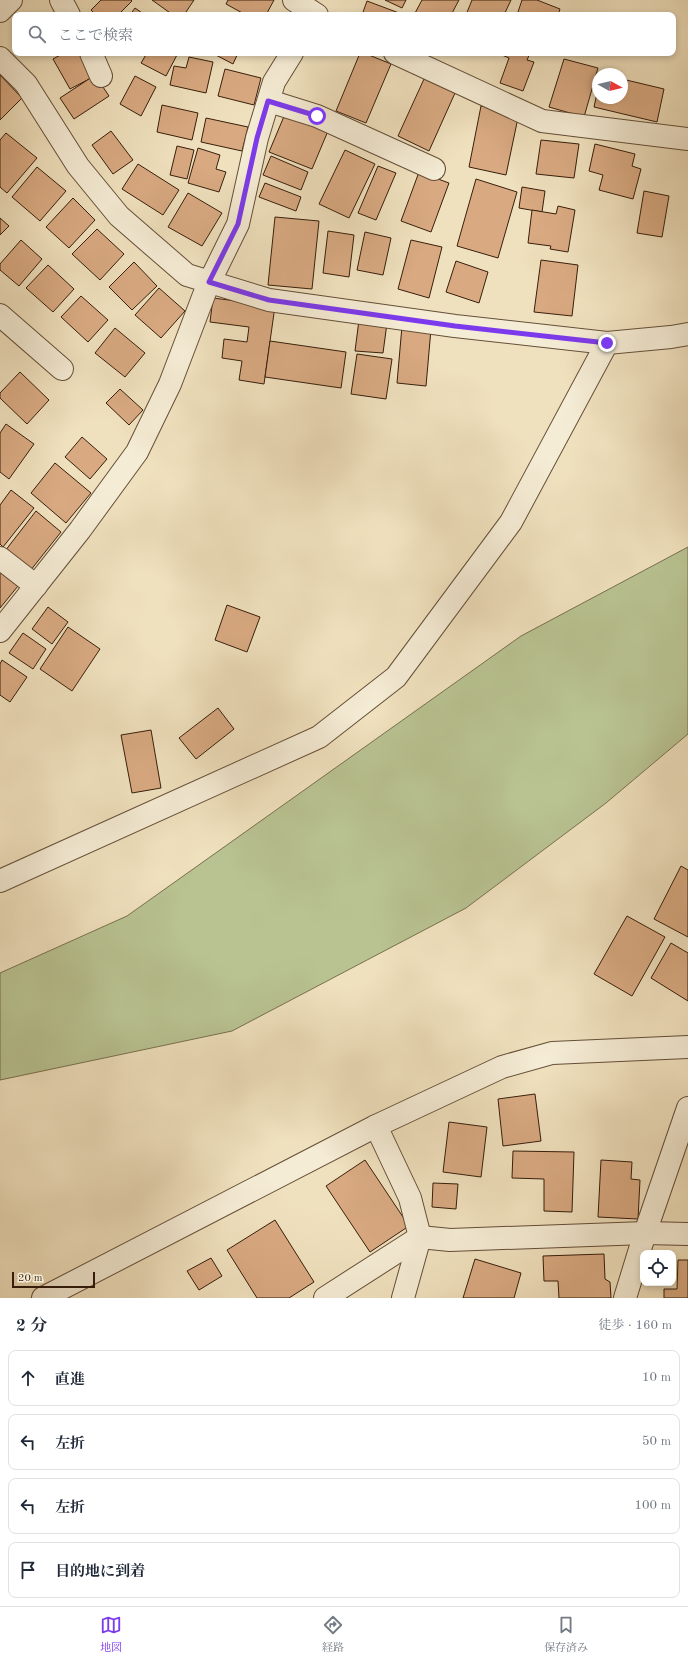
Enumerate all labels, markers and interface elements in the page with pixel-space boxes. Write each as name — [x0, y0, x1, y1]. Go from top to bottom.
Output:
search box — [12, 12, 676, 56]
icon: search — [26, 23, 48, 45]
text: ここで検索 — [58, 29, 133, 44]
north arrow — [592, 68, 628, 104]
route start — [308, 107, 326, 125]
route end — [598, 334, 616, 352]
map controls — [640, 1250, 676, 1286]
button: locate — [640, 1250, 676, 1286]
scale bar — [12, 1270, 95, 1289]
text: 20 m — [18, 1273, 43, 1284]
text: 2 分 — [16, 1318, 48, 1335]
text: 徒歩 · 160 m — [598, 1319, 672, 1332]
icon: ahead — [17, 1367, 39, 1389]
text: 10 m — [642, 1371, 671, 1384]
text: 直進 — [55, 1373, 85, 1388]
icon: left — [17, 1431, 39, 1453]
text: 50 m — [642, 1435, 671, 1448]
text: 左折 — [55, 1437, 85, 1452]
icon: left — [17, 1495, 39, 1517]
text: 100 m — [634, 1499, 671, 1512]
text: 左折 — [55, 1501, 85, 1516]
icon: arrive — [17, 1559, 39, 1581]
text: 目的地に到着 — [55, 1565, 145, 1580]
tab: 地図 — [100, 1614, 122, 1656]
tab: 経路 — [322, 1614, 344, 1656]
tab: 保存済み — [544, 1614, 588, 1656]

